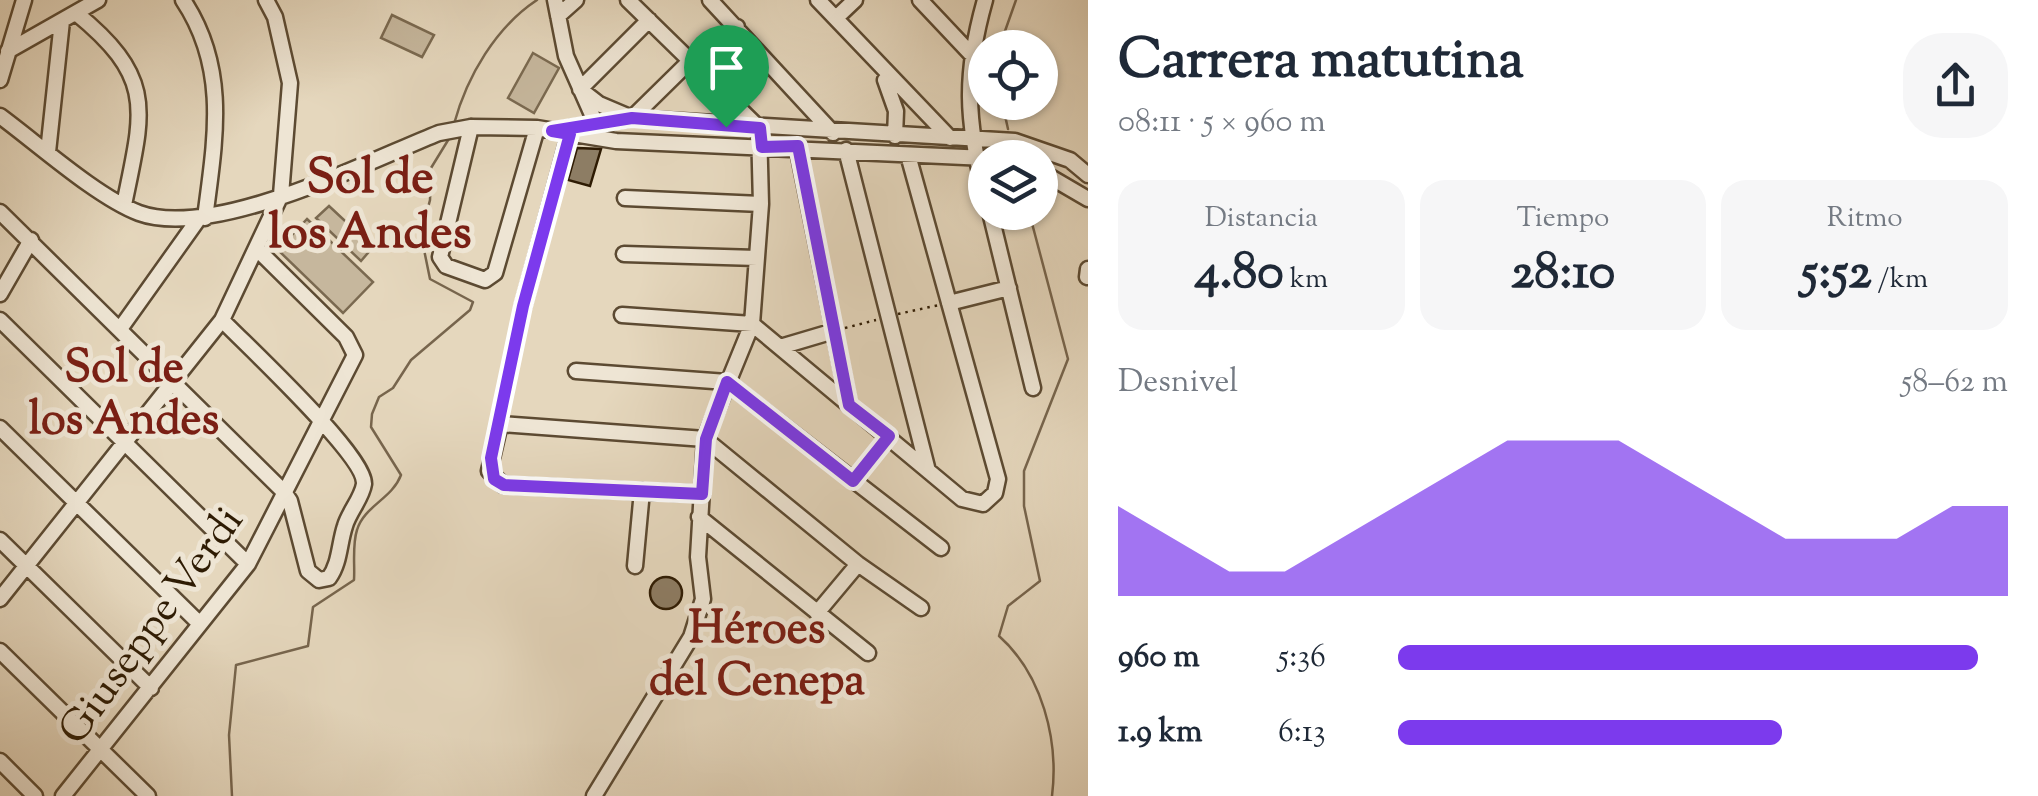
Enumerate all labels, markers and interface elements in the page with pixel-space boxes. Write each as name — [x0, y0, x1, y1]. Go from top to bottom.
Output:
text: Carrera matutina — [1118, 23, 1524, 102]
pin — [684, 25, 769, 128]
map controls — [968, 30, 1058, 230]
button: locate — [968, 30, 1058, 120]
button: share — [1903, 33, 2008, 138]
icon: arrive — [699, 40, 754, 95]
text: 08:11 · 5 × 960 m — [1118, 100, 1326, 146]
button: layers — [968, 140, 1058, 230]
district label: Sol de los Andes — [269, 146, 472, 270]
text: Distancia — [1205, 199, 1318, 239]
text: Tiempo — [1517, 199, 1609, 239]
text: Ritmo — [1827, 199, 1903, 239]
text: 4.80 — [1195, 239, 1284, 311]
text: 28:10 — [1511, 239, 1615, 311]
text: 5:52 — [1801, 239, 1872, 311]
text: km — [1284, 260, 1328, 300]
text: /km — [1872, 260, 1928, 300]
district label: Sol de los Andes — [29, 338, 219, 455]
text: Desnivel — [1118, 360, 1238, 406]
text: 58–62 m — [1901, 360, 2008, 406]
street label: Giuseppe Verdi — [46, 495, 260, 758]
district label: Héroes del Cenepa — [649, 599, 865, 716]
text: 960 m — [1118, 635, 1200, 681]
text: 5:36 — [1278, 635, 1326, 681]
text: 1.9 km — [1118, 710, 1203, 756]
text: 6:13 — [1278, 710, 1326, 756]

